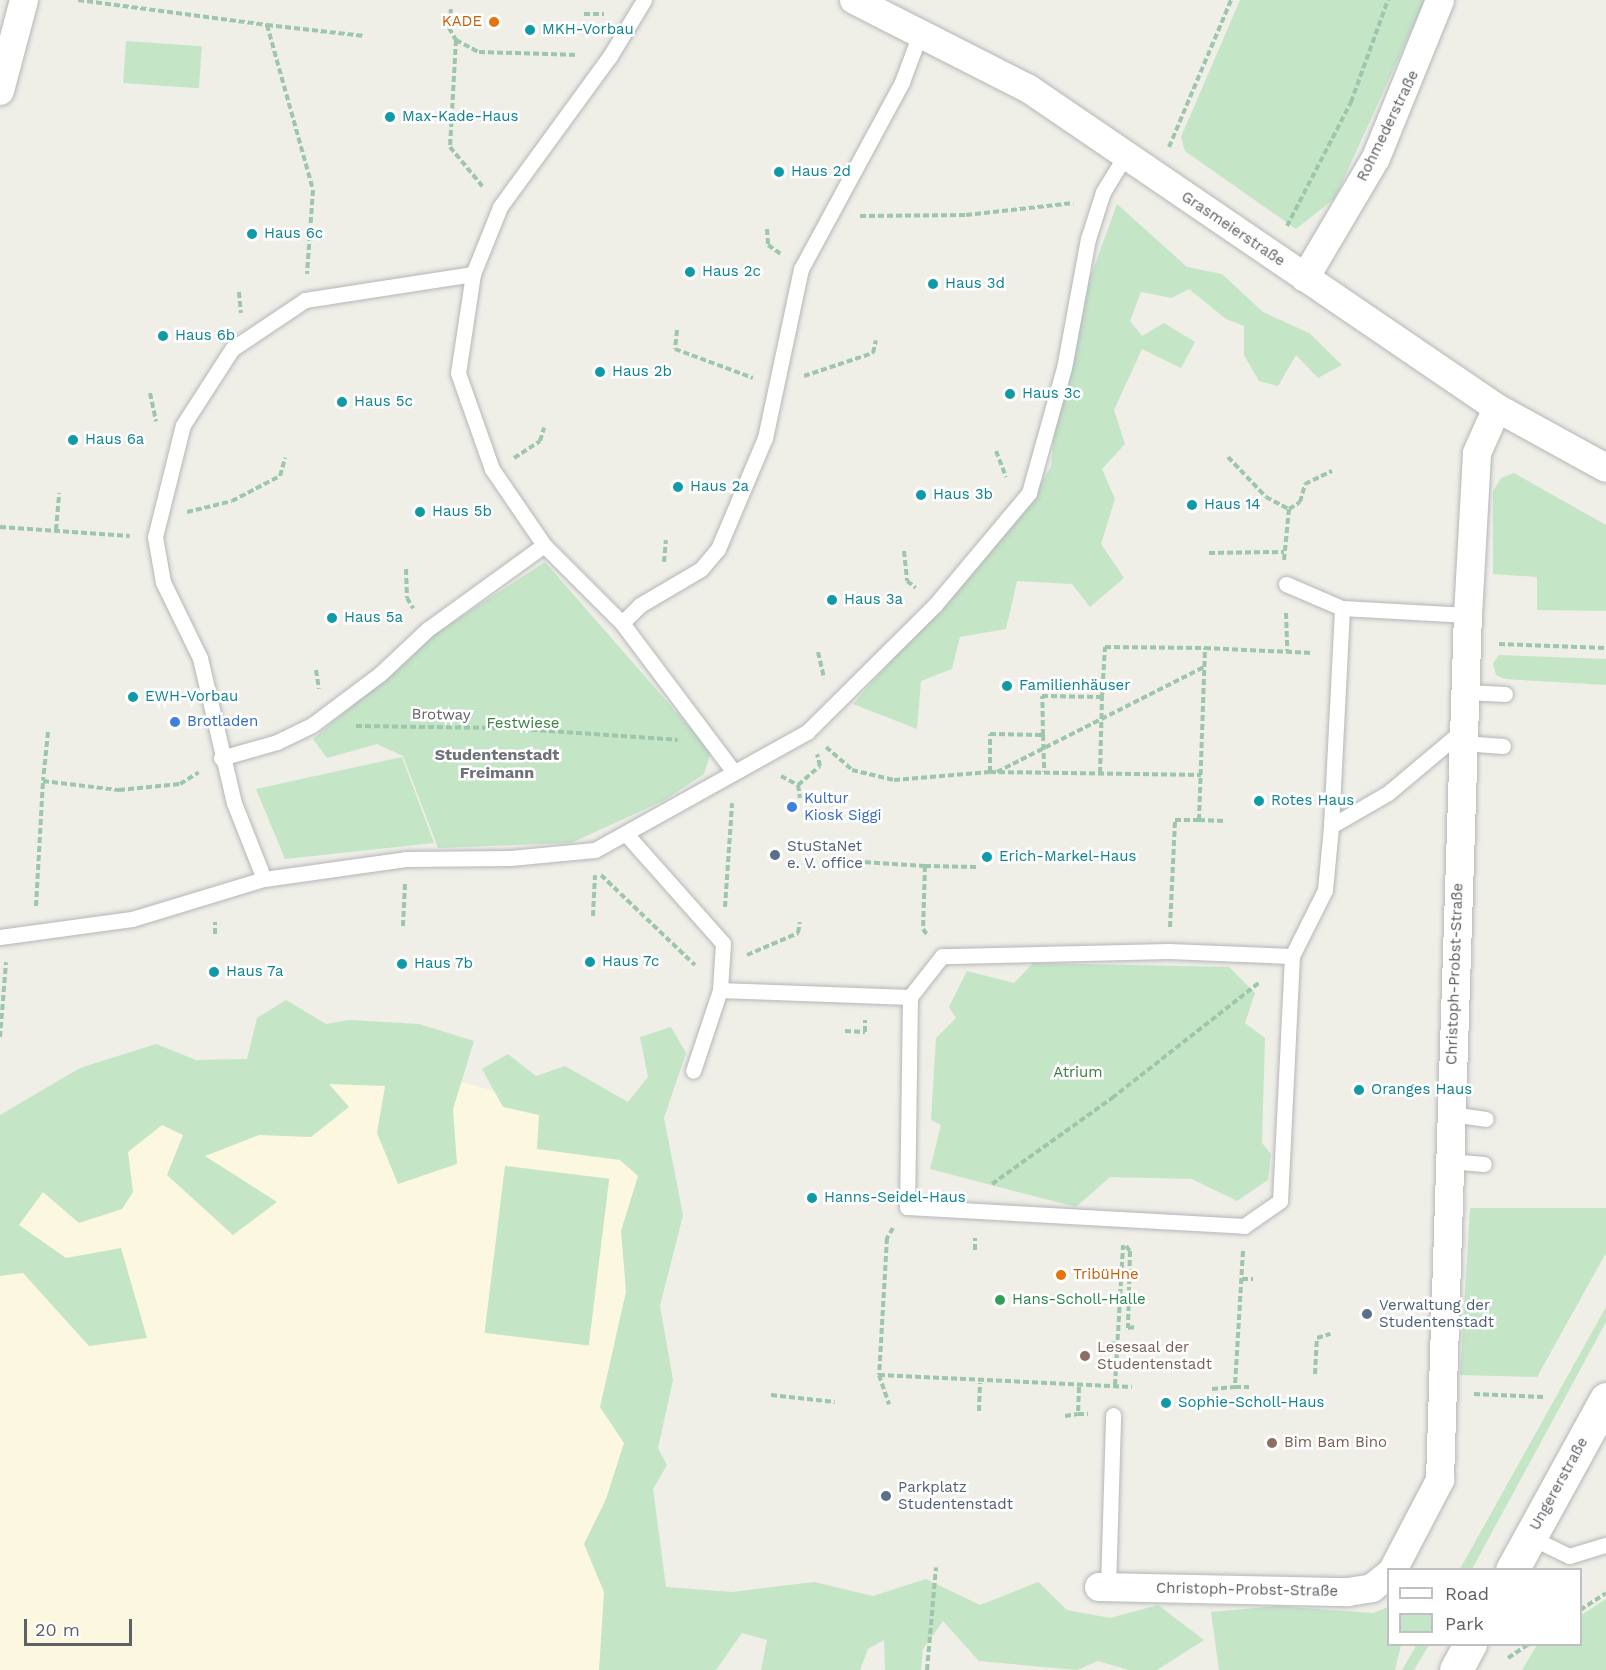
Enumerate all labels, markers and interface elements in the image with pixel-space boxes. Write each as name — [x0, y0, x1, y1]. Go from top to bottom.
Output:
place label: KADE — [442, 13, 482, 31]
marker: KADE — [487, 15, 501, 29]
place label: MKH-Vorbau — [542, 21, 634, 39]
marker: MKH-Vorbau — [523, 23, 537, 37]
street label: Rohmederstraße — [1353, 68, 1423, 184]
place label: Max-Kade-Haus — [402, 108, 518, 126]
marker: Max-Kade-Haus — [383, 110, 397, 124]
place label: Haus 2d — [791, 163, 851, 181]
marker: Haus 2d — [772, 165, 786, 179]
street label: Grasmeierstraße — [1178, 188, 1288, 270]
place label: Haus 6c — [264, 225, 323, 243]
marker: Haus 6c — [245, 227, 259, 241]
place label: Haus 2c — [702, 263, 761, 281]
marker: Haus 2c — [683, 265, 697, 279]
place label: Haus 3d — [945, 275, 1005, 293]
marker: Haus 3d — [926, 277, 940, 291]
place label: Haus 6b — [175, 327, 235, 345]
marker: Haus 6b — [156, 329, 170, 343]
place label: Haus 2b — [612, 363, 672, 381]
marker: Haus 2b — [593, 365, 607, 379]
place label: Haus 3c — [1022, 385, 1081, 403]
marker: Haus 3c — [1003, 387, 1017, 401]
place label: Haus 5c — [354, 393, 413, 411]
marker: Haus 5c — [335, 395, 349, 409]
place label: Haus 6a — [85, 431, 144, 449]
marker: Haus 6a — [66, 433, 80, 447]
place label: Haus 2a — [690, 478, 749, 496]
marker: Haus 2a — [671, 480, 685, 494]
place label: Haus 3b — [933, 486, 993, 504]
marker: Haus 3b — [914, 488, 928, 502]
place label: Haus 14 — [1204, 496, 1261, 514]
marker: Haus 14 — [1185, 498, 1199, 512]
place label: Haus 5b — [432, 503, 492, 521]
marker: Haus 5b — [413, 505, 427, 519]
place label: Haus 3a — [844, 591, 903, 609]
marker: Haus 3a — [825, 593, 839, 607]
place label: Haus 5a — [344, 609, 403, 627]
marker: Haus 5a — [325, 611, 339, 625]
place label: Familienhäuser — [1019, 677, 1130, 695]
marker: Familienhäuser — [1000, 679, 1014, 693]
place label: EWH-Vorbau — [145, 688, 238, 706]
marker: EWH-Vorbau — [126, 690, 140, 704]
street label: Brotway — [411, 705, 471, 725]
place label: Brotladen — [187, 713, 258, 731]
marker: Brotladen — [168, 715, 182, 729]
park label: Festwiese — [487, 715, 559, 733]
district label: Studentenstadt Freimann — [435, 745, 559, 783]
place label: Kultur Kiosk Siggi — [804, 789, 882, 824]
place label: Rotes Haus — [1271, 792, 1354, 810]
marker: Rotes Haus — [1252, 794, 1266, 808]
marker: Kultur Kiosk Siggi — [785, 800, 799, 814]
place label: StuStaNet e. V. office — [787, 837, 864, 872]
marker: StuStaNet e. V. office — [768, 848, 782, 862]
place label: Erich-Markel-Haus — [999, 848, 1136, 866]
marker: Erich-Markel-Haus — [980, 850, 994, 864]
street label: Christoph-Probst-Straße — [1443, 883, 1467, 1065]
place label: Haus 7c — [602, 953, 660, 971]
place label: Haus 7b — [414, 955, 474, 973]
marker: Haus 7c — [583, 955, 597, 969]
marker: Haus 7b — [395, 957, 409, 971]
place label: Haus 7a — [226, 963, 284, 981]
marker: Haus 7a — [207, 965, 221, 979]
park label: Atrium — [1053, 1064, 1103, 1082]
place label: Oranges Haus — [1371, 1081, 1472, 1099]
marker: Oranges Haus — [1352, 1083, 1366, 1097]
place label: Hanns-Seidel-Haus — [824, 1189, 966, 1207]
marker: Hanns-Seidel-Haus — [805, 1191, 819, 1205]
place label: TribüHne — [1073, 1266, 1139, 1284]
marker: TribüHne — [1054, 1268, 1068, 1282]
place label: Hans-Scholl-Halle — [1012, 1291, 1146, 1309]
marker: Hans-Scholl-Halle — [993, 1293, 1007, 1307]
place label: Verwaltung der Studentenstadt — [1379, 1296, 1494, 1331]
marker: Verwaltung der Studentenstadt — [1360, 1307, 1374, 1321]
place label: Lesesaal der Studentenstadt — [1097, 1338, 1212, 1373]
marker: Lesesaal der Studentenstadt — [1078, 1349, 1092, 1363]
place label: Sophie-Scholl-Haus — [1178, 1394, 1324, 1412]
marker: Sophie-Scholl-Haus — [1159, 1396, 1173, 1410]
place label: Bim Bam Bino — [1284, 1434, 1387, 1452]
street label: Ungererstraße — [1526, 1434, 1592, 1534]
marker: Bim Bam Bino — [1265, 1436, 1279, 1450]
place label: Parkplatz Studentenstadt — [898, 1478, 1013, 1513]
marker: Parkplatz Studentenstadt — [879, 1489, 893, 1503]
legend — [1387, 1568, 1582, 1646]
street label: Christoph-Probst-Straße — [1156, 1579, 1338, 1601]
text: Road — [1445, 1583, 1489, 1604]
scale bar — [27, 1607, 135, 1645]
text: Park — [1445, 1613, 1484, 1634]
text: 20 m — [35, 1619, 80, 1640]

